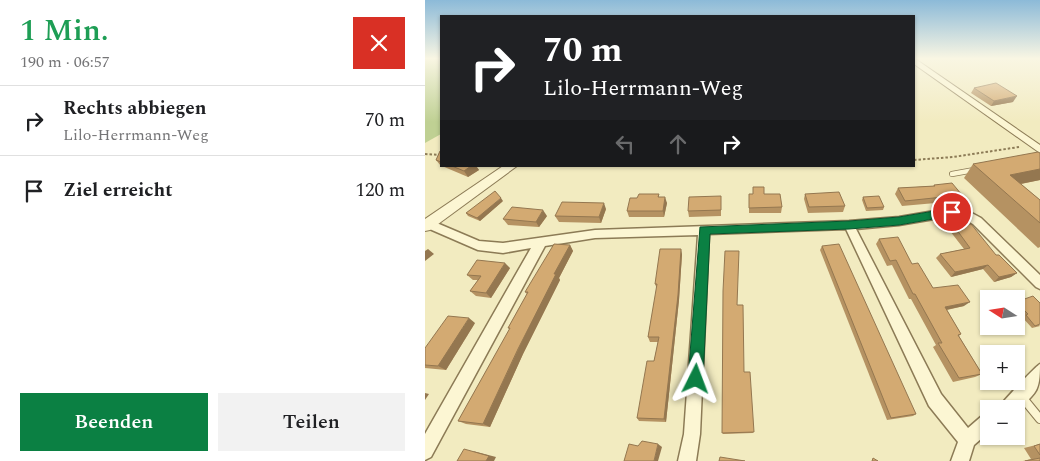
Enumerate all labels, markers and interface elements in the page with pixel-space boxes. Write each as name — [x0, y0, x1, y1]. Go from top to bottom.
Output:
text: 1 Min. — [20, 8, 109, 54]
button: close — [353, 17, 405, 69]
text: 70 m — [543, 24, 623, 77]
icon: right — [460, 35, 525, 100]
text: 190 m · 06:57 — [20, 50, 110, 74]
text: Lilo-Herrmann-Weg — [543, 72, 743, 105]
text: Rechts abbiegen — [63, 94, 207, 123]
text: 70 m — [365, 106, 405, 135]
icon: right — [20, 107, 48, 135]
text: Lilo-Herrmann-Weg — [63, 123, 209, 147]
icon: left — [611, 130, 639, 158]
icon: ahead — [664, 130, 692, 158]
icon: right — [717, 130, 745, 158]
text: Ziel erreicht — [63, 176, 173, 205]
text: 120 m — [355, 176, 405, 205]
icon: arrive — [20, 177, 48, 205]
pin — [931, 191, 973, 233]
icon: arrive — [938, 198, 966, 226]
north arrow — [980, 290, 1025, 335]
map controls — [980, 290, 1025, 445]
button: + — [980, 345, 1025, 390]
position arrow — [669, 352, 721, 404]
button: Beenden — [20, 393, 208, 451]
button: Teilen — [218, 393, 405, 451]
button: − — [980, 400, 1025, 445]

